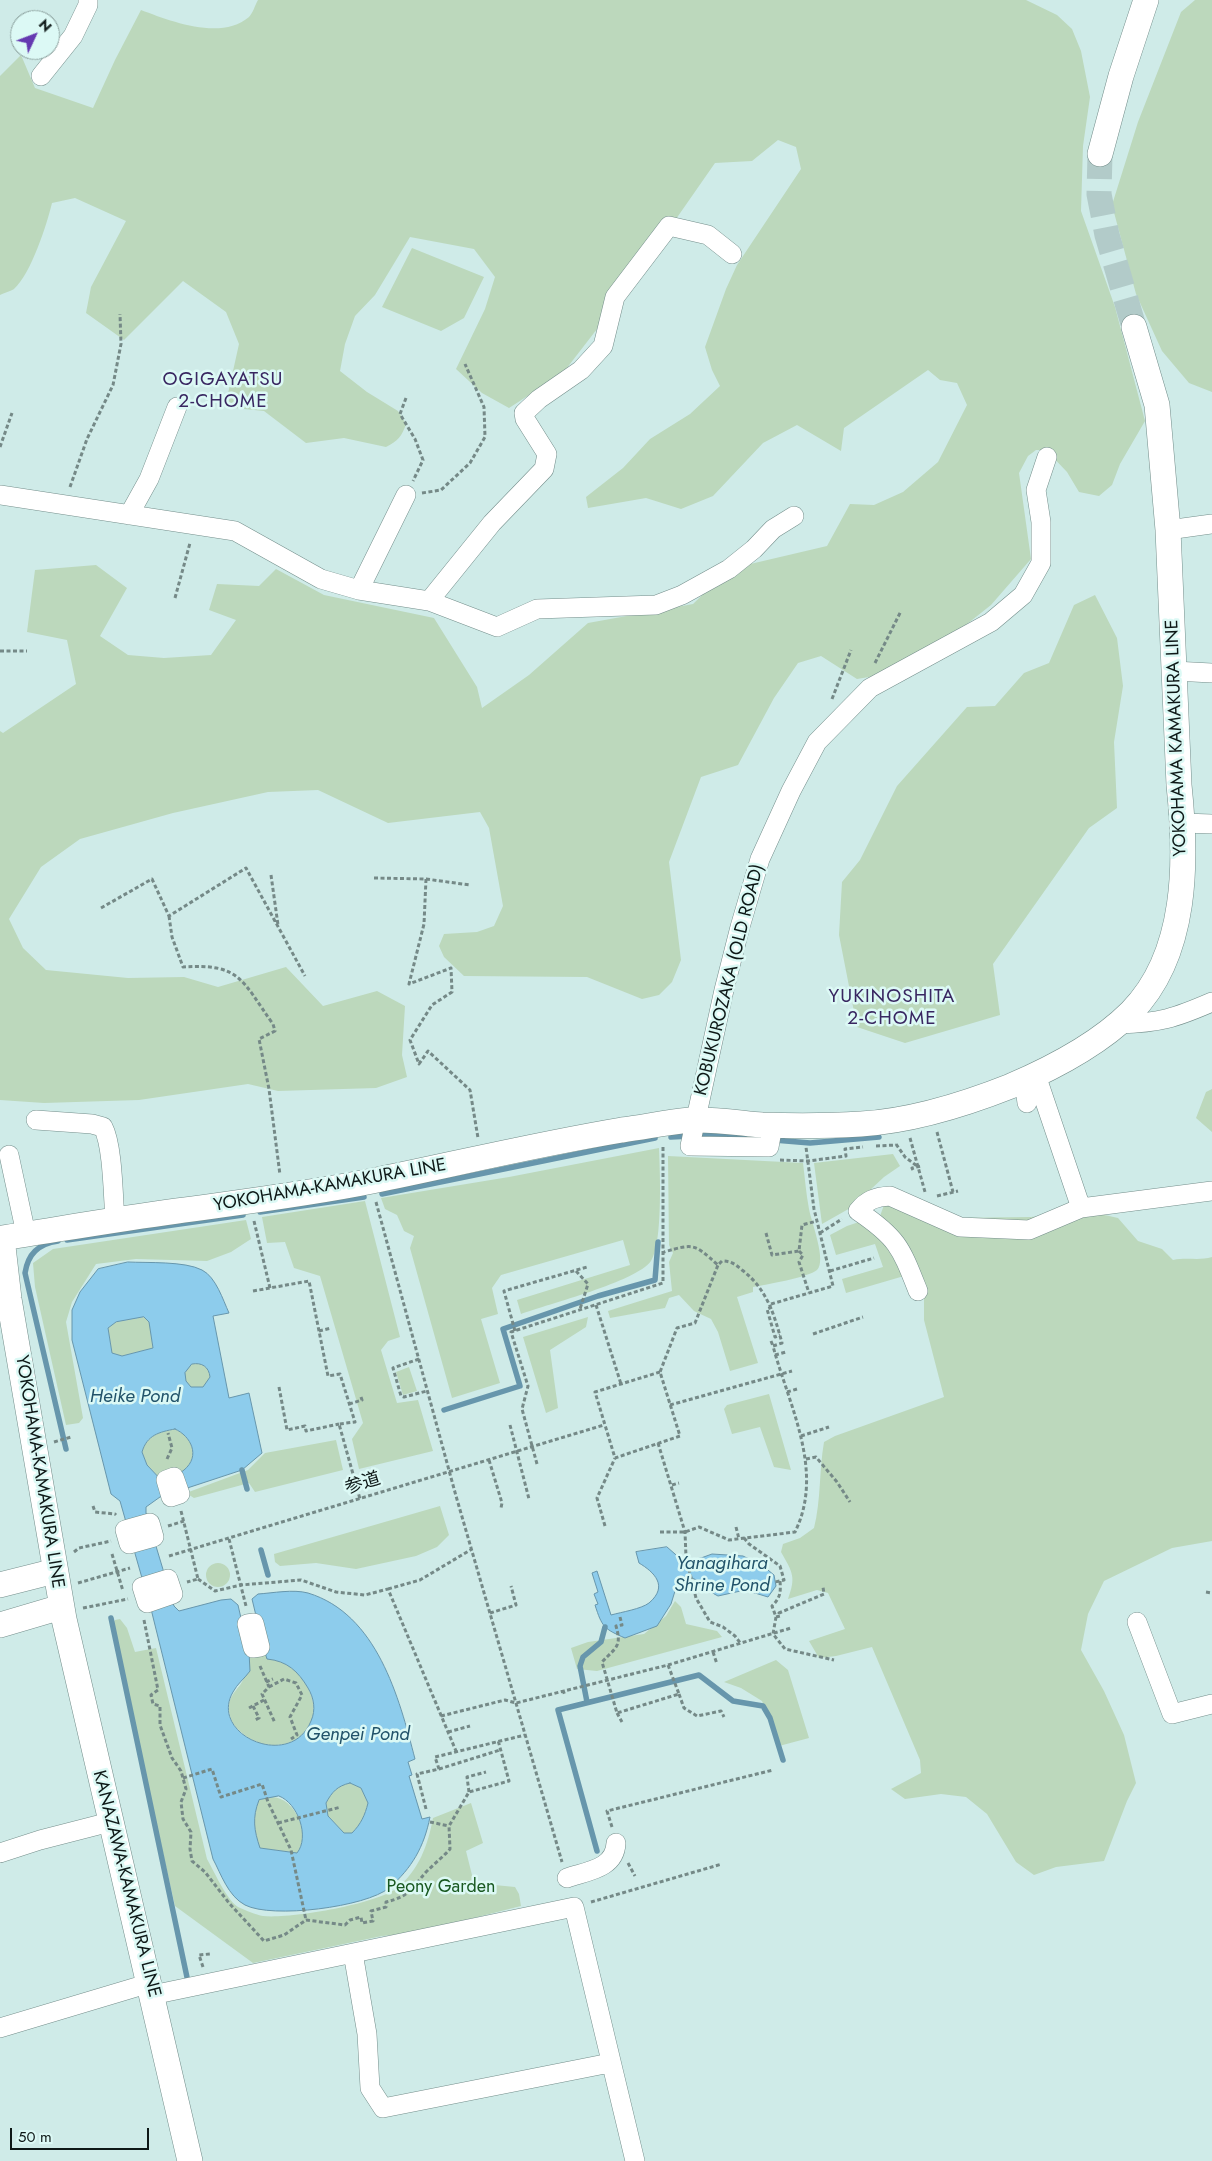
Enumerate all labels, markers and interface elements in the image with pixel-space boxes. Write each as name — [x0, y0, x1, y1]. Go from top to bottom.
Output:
north arrow — [10, 10, 60, 60]
text: N — [34, 15, 56, 36]
district label: OGIGAYATSU 2-CHOME — [161, 369, 285, 413]
street label: YOKOHAMA KAMAKURA LINE — [1162, 619, 1192, 857]
street label: KOBUKUROZAKA (OLD ROAD) — [691, 862, 769, 1098]
district label: YUKINOSHITA 2-CHOME — [827, 986, 957, 1030]
street label: YOKOHAMA-KAMAKURA LINE — [212, 1155, 448, 1217]
street label: YOKOHAMA-KAMAKURA LINE — [10, 1354, 68, 1590]
water label: Heike Pond — [90, 1386, 180, 1408]
street label: 参道 — [343, 1468, 383, 1500]
water label: Yanagihara Shrine Pond — [674, 1553, 770, 1597]
water label: Genpei Pond — [306, 1724, 410, 1746]
street label: KANAZAWA-KAMAKURA LINE — [87, 1768, 165, 2000]
park label: Peony Garden — [387, 1877, 495, 1899]
scale bar — [12, 2118, 151, 2150]
text: 50 m — [18, 2126, 52, 2148]

